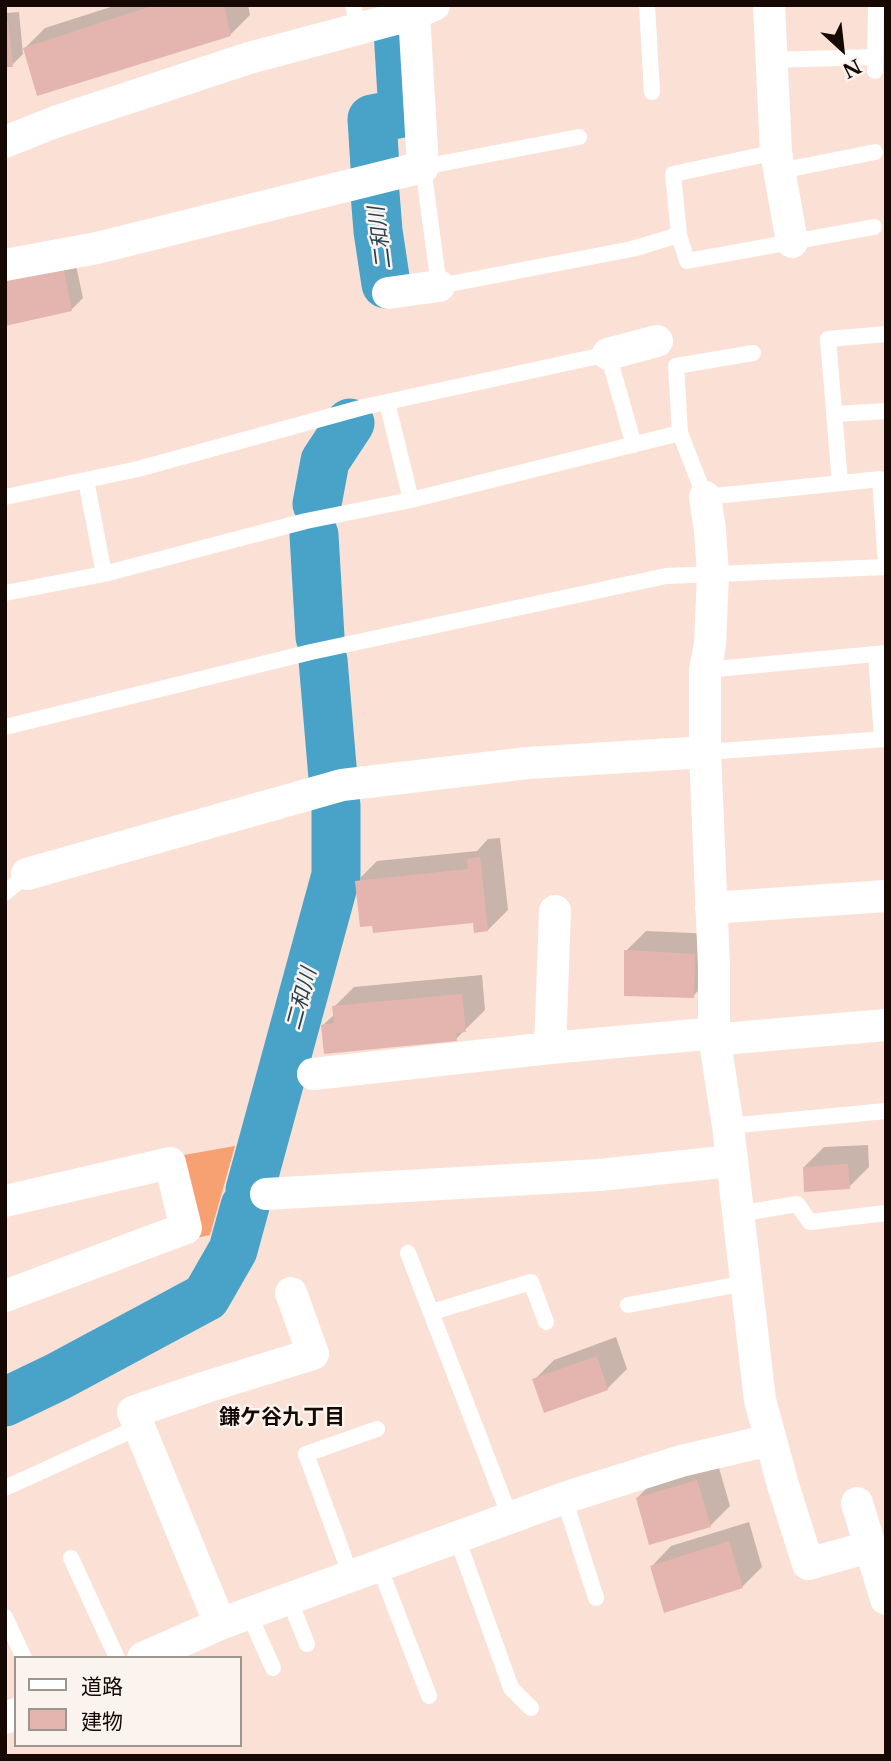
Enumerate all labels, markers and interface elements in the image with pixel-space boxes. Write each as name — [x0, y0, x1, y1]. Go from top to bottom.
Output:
north arrow — [807, 14, 877, 84]
text: N — [839, 54, 865, 82]
water label: 二和川 — [365, 205, 397, 271]
water label: 二和川 — [282, 965, 322, 1033]
district label: 鎌ケ谷九丁目 — [219, 1405, 345, 1431]
legend — [14, 1656, 242, 1747]
text: 道路 — [81, 1674, 123, 1700]
text: 建物 — [81, 1709, 123, 1735]

